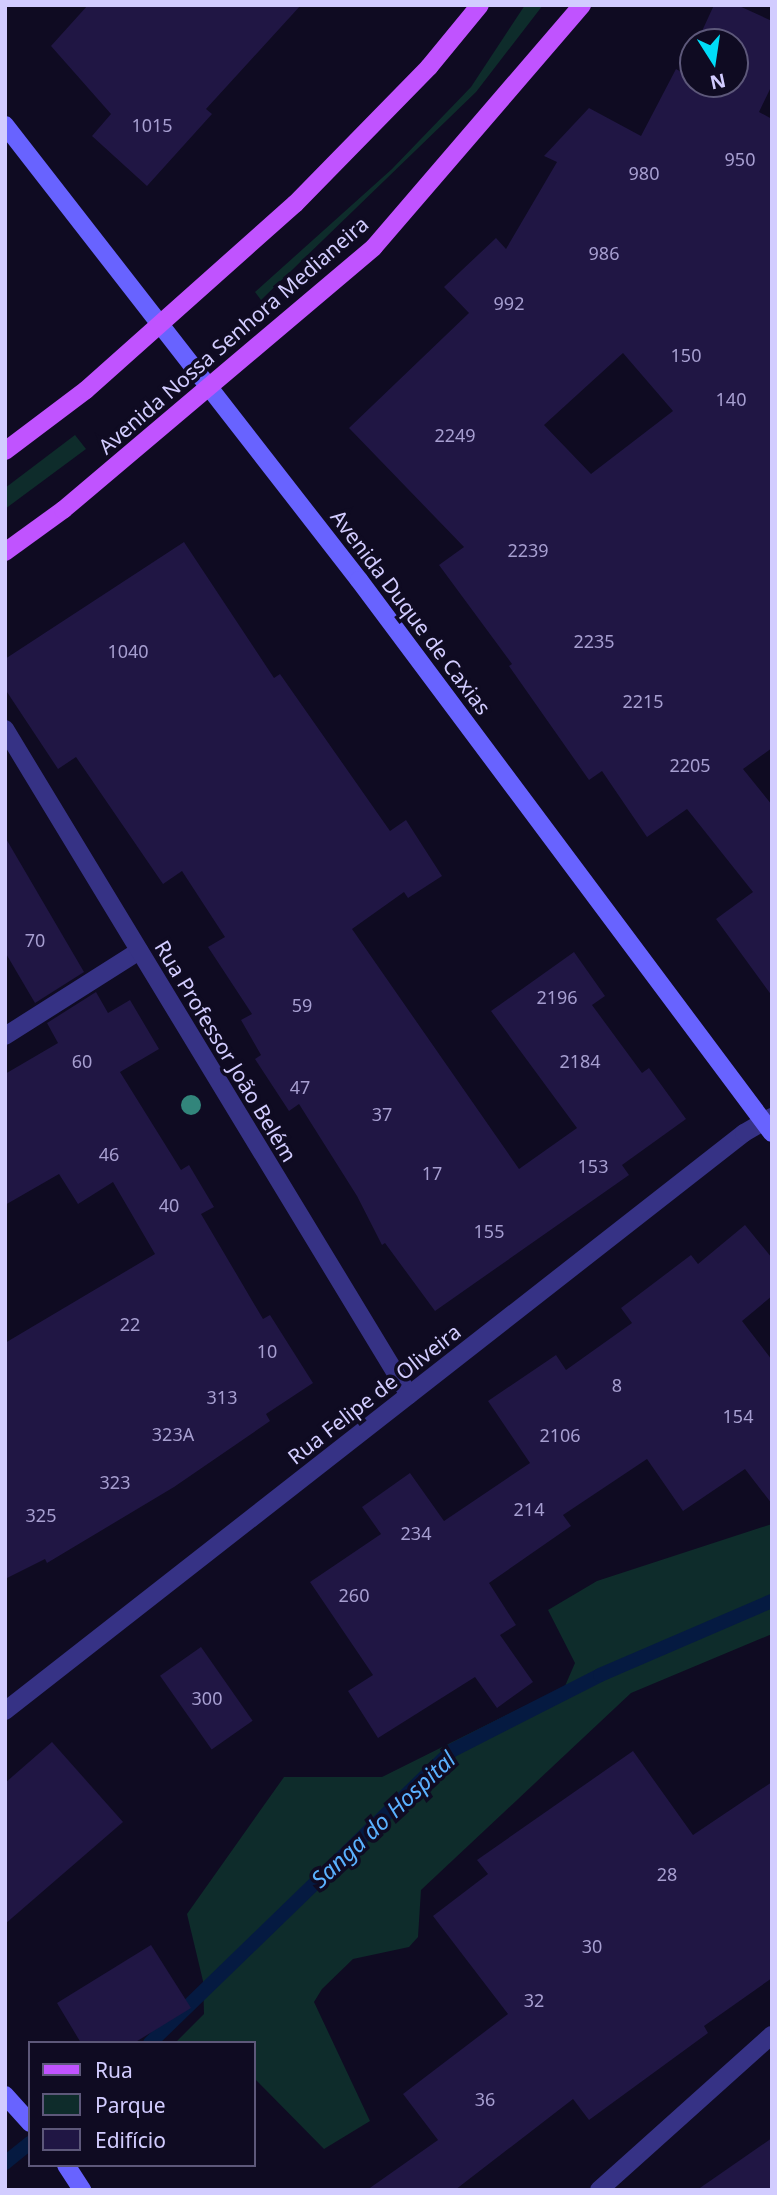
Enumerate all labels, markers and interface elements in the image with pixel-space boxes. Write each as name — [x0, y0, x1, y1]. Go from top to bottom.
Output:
north arrow — [679, 28, 749, 98]
text: N — [708, 67, 728, 96]
house number: 1015 — [131, 114, 173, 136]
house number: 950 — [725, 148, 755, 170]
house number: 980 — [629, 162, 659, 184]
street label: Avenida Nossa Senhora Medianeira — [93, 211, 373, 459]
house number: 986 — [589, 242, 619, 264]
house number: 992 — [494, 292, 524, 314]
house number: 150 — [671, 344, 701, 366]
house number: 140 — [716, 388, 746, 410]
house number: 2249 — [434, 424, 476, 446]
street label: Avenida Duque de Caxias — [326, 505, 496, 719]
house number: 2239 — [507, 539, 549, 561]
house number: 2235 — [573, 630, 615, 652]
house number: 1040 — [107, 640, 149, 662]
house number: 2215 — [622, 690, 664, 712]
house number: 2205 — [669, 754, 711, 776]
house number: 70 — [25, 929, 45, 951]
street label: Rua Professor João Belém — [150, 936, 302, 1166]
house number: 2196 — [536, 986, 578, 1008]
house number: 59 — [292, 994, 312, 1016]
house number: 60 — [72, 1050, 92, 1072]
house number: 2184 — [559, 1050, 601, 1072]
house number: 47 — [290, 1076, 310, 1098]
house number: 37 — [372, 1103, 392, 1125]
house number: 46 — [99, 1143, 119, 1165]
house number: 153 — [578, 1155, 608, 1177]
house number: 17 — [422, 1162, 442, 1184]
house number: 40 — [159, 1194, 179, 1216]
house number: 155 — [474, 1220, 504, 1242]
house number: 22 — [120, 1313, 140, 1335]
street label: Rua Felipe de Oliveira — [283, 1319, 465, 1469]
house number: 10 — [257, 1340, 277, 1362]
house number: 8 — [612, 1374, 622, 1396]
house number: 313 — [207, 1386, 237, 1408]
house number: 154 — [723, 1405, 753, 1427]
house number: 323A — [152, 1423, 194, 1445]
house number: 2106 — [539, 1424, 581, 1446]
house number: 323 — [100, 1471, 130, 1493]
house number: 214 — [514, 1498, 544, 1520]
house number: 325 — [26, 1504, 56, 1526]
house number: 234 — [401, 1522, 431, 1544]
house number: 260 — [339, 1584, 369, 1606]
house number: 300 — [192, 1687, 222, 1709]
water label: Sanga do Hospital — [305, 1745, 461, 1893]
house number: 28 — [657, 1863, 677, 1885]
house number: 30 — [582, 1935, 602, 1957]
house number: 32 — [524, 1989, 544, 2011]
legend — [28, 2041, 256, 2167]
text: Rua — [95, 2056, 133, 2084]
house number: 36 — [475, 2088, 495, 2110]
text: Parque — [95, 2091, 165, 2119]
text: Edifício — [95, 2126, 166, 2154]

